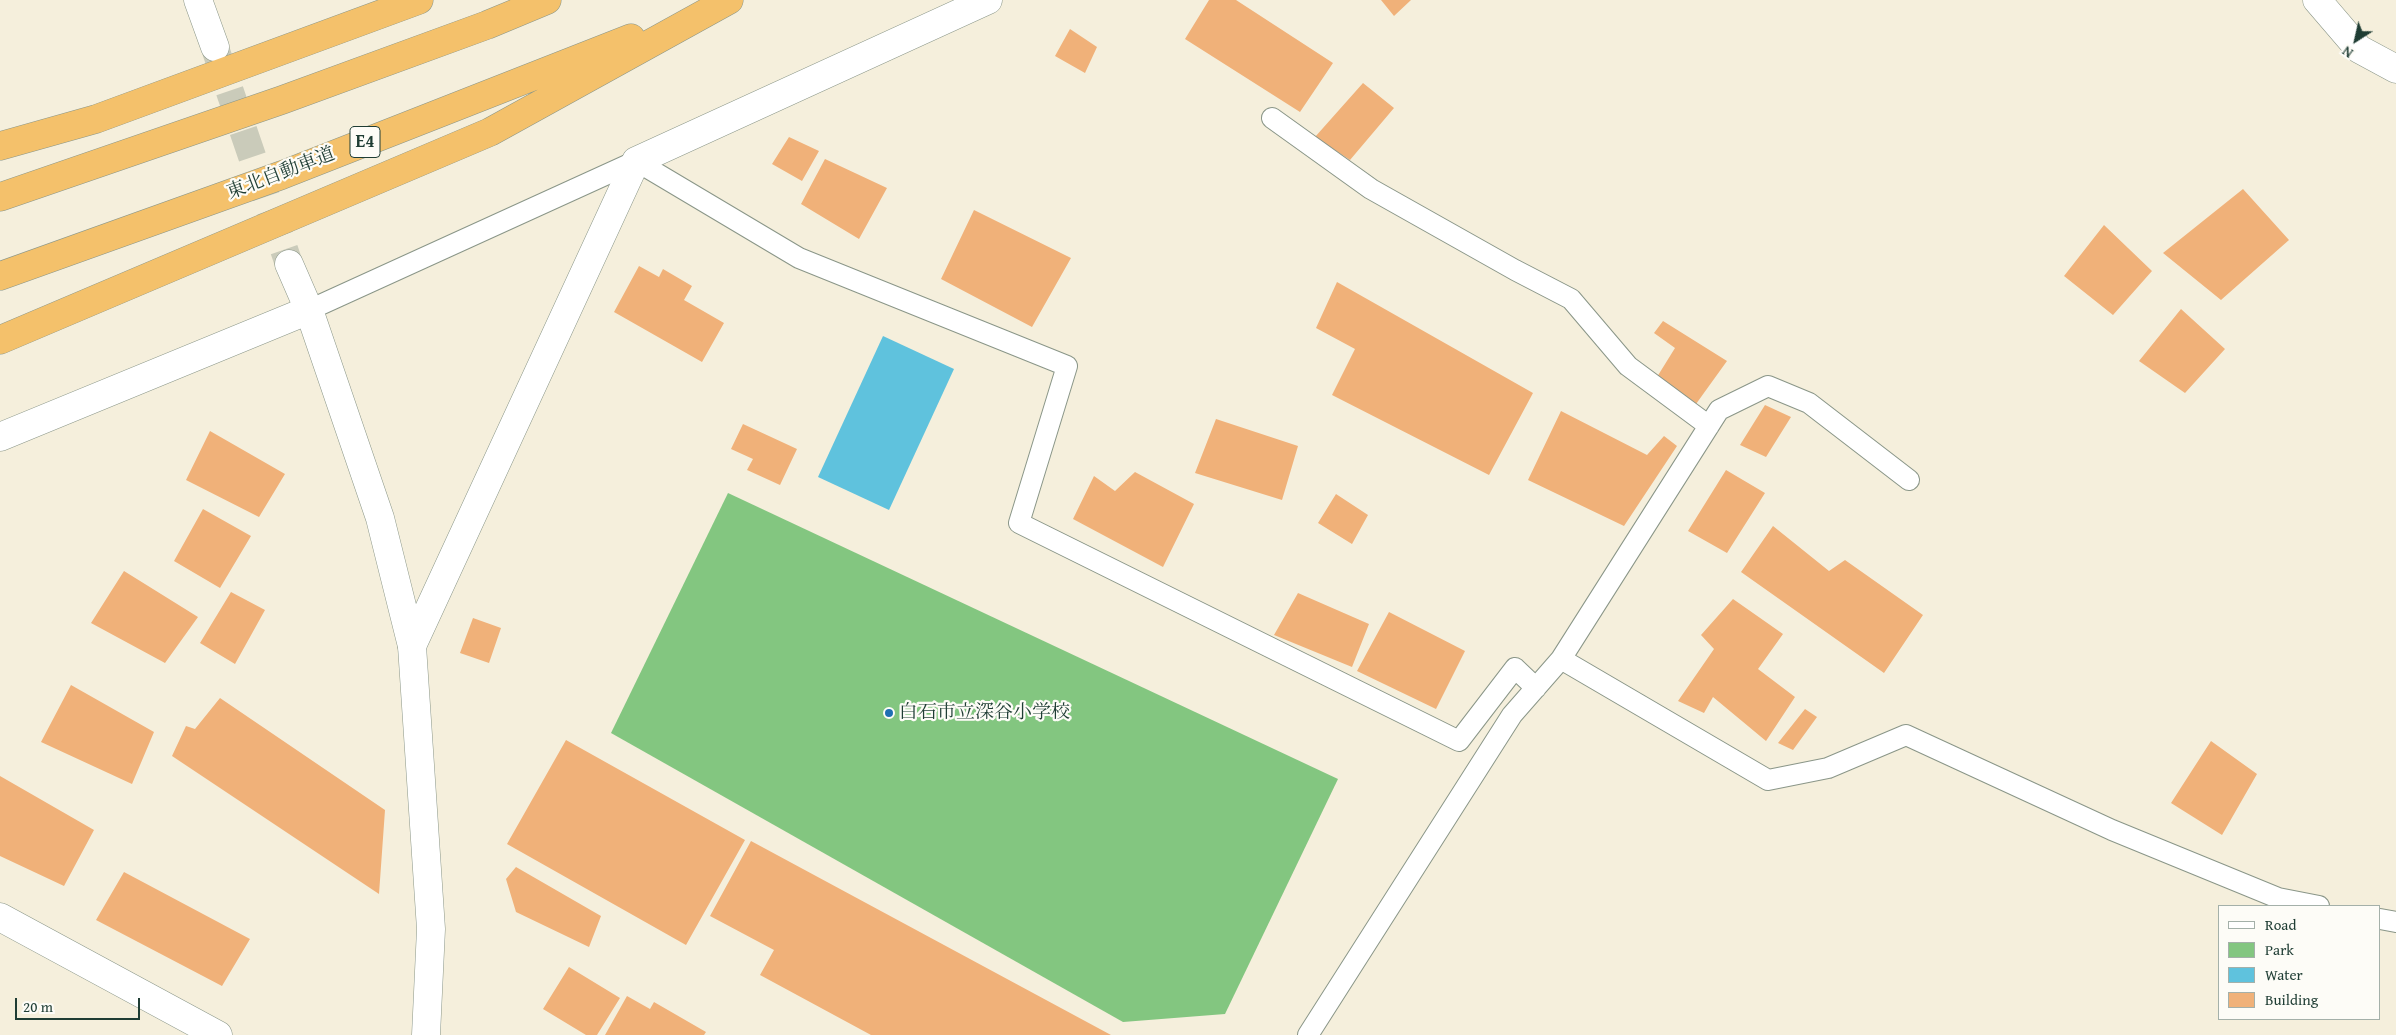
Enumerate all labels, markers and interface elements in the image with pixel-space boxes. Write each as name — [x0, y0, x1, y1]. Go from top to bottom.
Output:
north arrow — [2331, 15, 2381, 65]
text: N — [2338, 41, 2357, 63]
road number: E4 — [350, 126, 380, 158]
street label: 東北自動車道 — [224, 143, 338, 205]
place label: 白石市立深谷小学校 — [899, 702, 1070, 724]
marker: 白石市立深谷小学校 — [883, 707, 895, 719]
legend — [2218, 905, 2381, 1020]
text: Road — [2265, 914, 2296, 935]
text: Park — [2265, 939, 2294, 960]
text: Water — [2265, 964, 2303, 985]
scale bar — [18, 988, 142, 1020]
text: Building — [2265, 989, 2318, 1010]
text: 20 m — [23, 996, 53, 1017]

